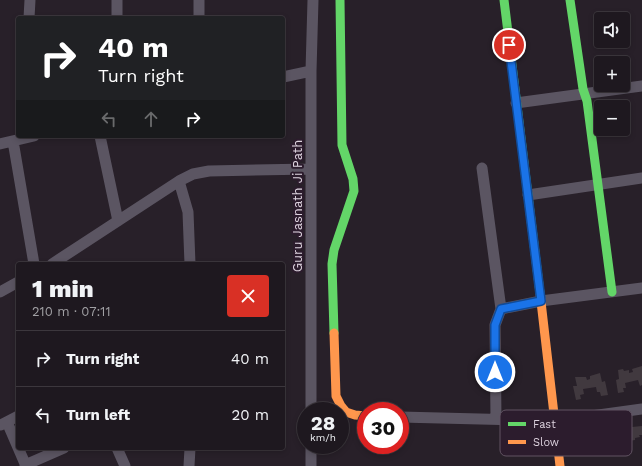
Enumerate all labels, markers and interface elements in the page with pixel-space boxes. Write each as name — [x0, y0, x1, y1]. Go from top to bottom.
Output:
map controls — [594, 12, 630, 136]
button: sound — [594, 12, 630, 48]
pin — [492, 28, 526, 62]
text: 40 m — [98, 31, 168, 64]
icon: right — [32, 32, 84, 84]
icon: arrive — [498, 34, 520, 56]
button: + — [594, 56, 630, 92]
text: Turn right — [98, 65, 184, 86]
button: − — [594, 100, 630, 136]
icon: left — [98, 108, 120, 130]
icon: ahead — [140, 108, 162, 130]
icon: right — [182, 108, 204, 130]
street label: Guru Jasnath Ji Path — [290, 140, 305, 272]
text: 1 min — [32, 275, 94, 303]
button: close — [227, 275, 269, 317]
text: 210 m · 07:11 — [32, 304, 110, 319]
icon: right — [32, 348, 54, 370]
text: Turn right — [66, 350, 139, 368]
text: 40 m — [231, 350, 269, 368]
position arrow — [474, 351, 516, 393]
speed limit sign: 30 — [357, 402, 409, 454]
icon: left — [32, 404, 54, 426]
text: Turn left — [66, 406, 130, 424]
text: 20 m — [232, 406, 269, 424]
legend — [500, 410, 632, 456]
text: 28 — [311, 411, 335, 435]
text: Fast — [533, 418, 556, 431]
text: km/h — [310, 432, 336, 443]
text: Slow — [533, 436, 559, 449]

